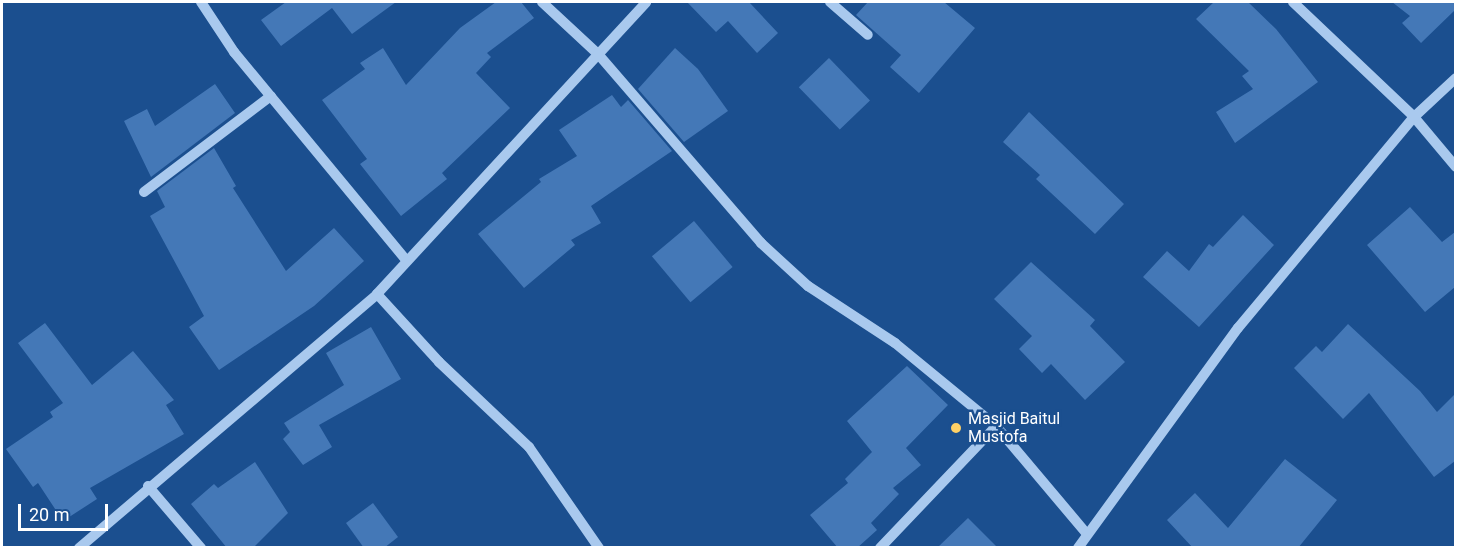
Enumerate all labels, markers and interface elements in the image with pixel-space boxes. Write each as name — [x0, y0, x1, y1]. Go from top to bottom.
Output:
place label: Masjid Baitul Mustofa — [968, 409, 1060, 447]
marker: Masjid Baitul Mustofa — [949, 421, 963, 435]
scale bar — [21, 492, 111, 530]
text: 20 m — [29, 504, 69, 525]

